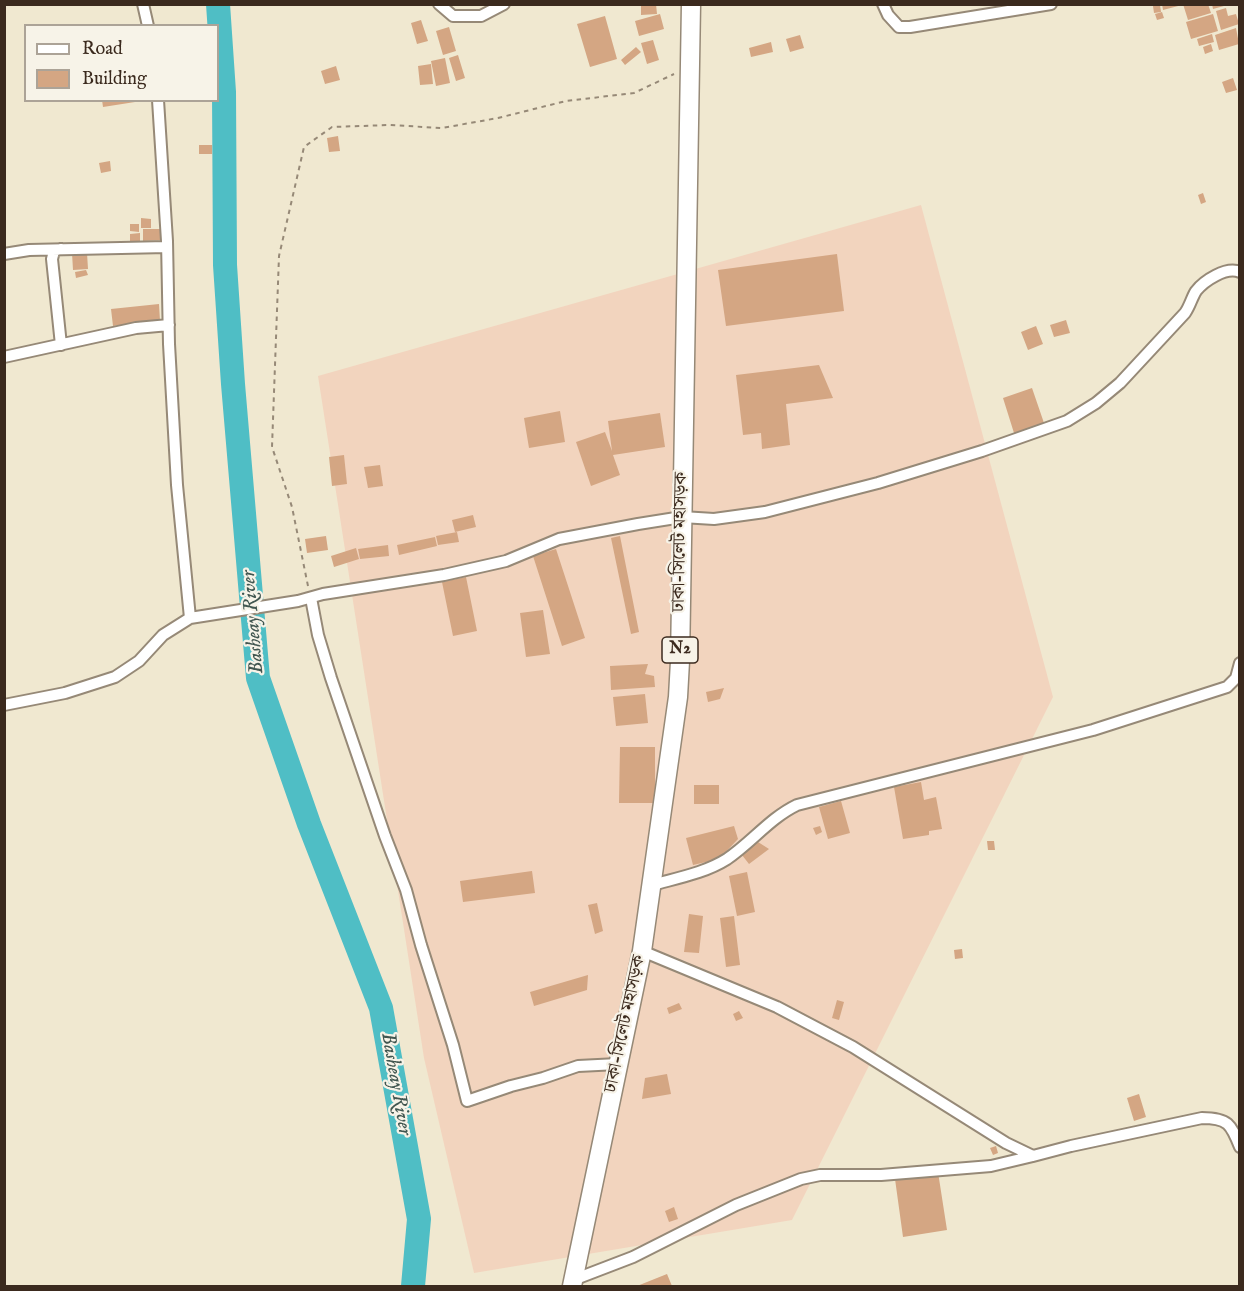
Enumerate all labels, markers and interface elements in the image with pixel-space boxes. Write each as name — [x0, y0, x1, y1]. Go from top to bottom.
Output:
legend — [24, 24, 219, 102]
text: Road — [82, 38, 123, 61]
text: Building — [82, 68, 147, 91]
street label: ঢাকা-সিলেট মহাসড়ক — [669, 472, 693, 612]
water label: Basheay River — [238, 569, 270, 675]
road number: N2 — [662, 637, 698, 663]
street label: ঢাকা-সিলেট মহাসড়ক — [601, 953, 651, 1095]
water label: Basheay River — [374, 1031, 416, 1137]

